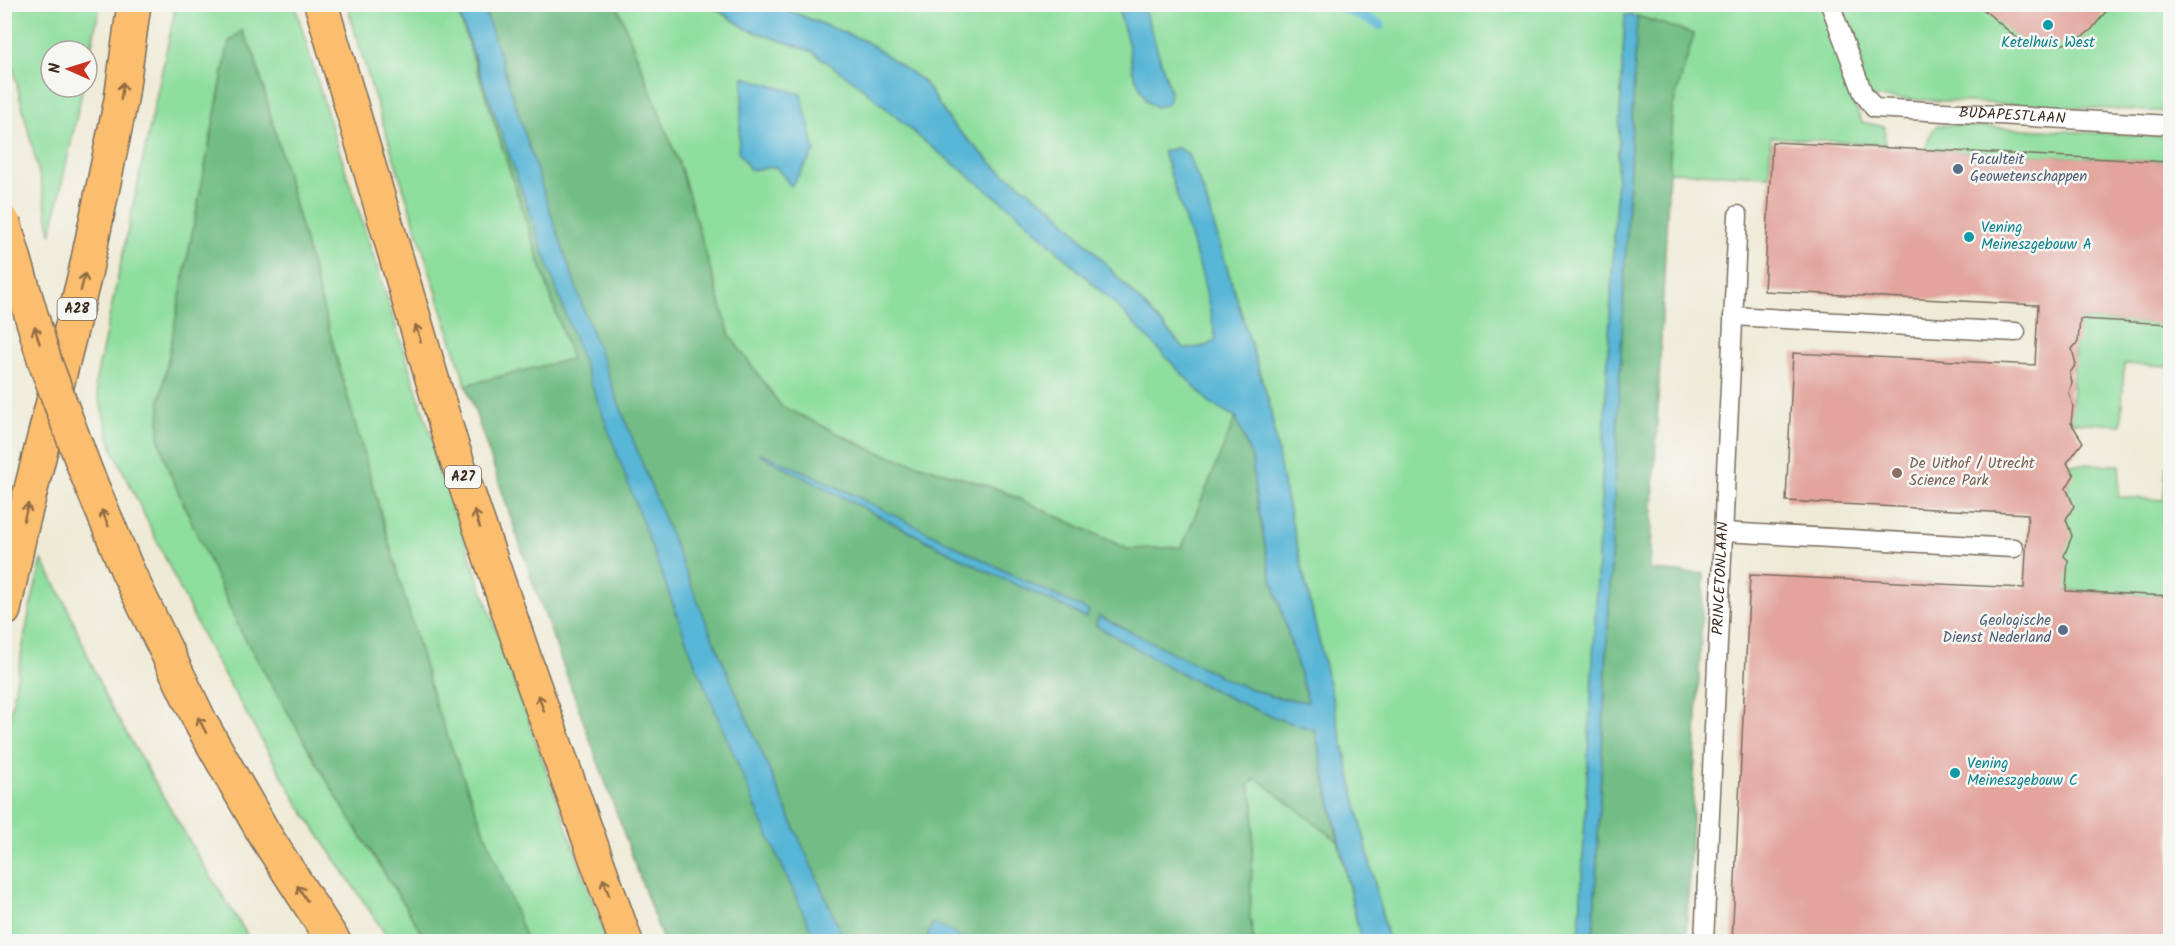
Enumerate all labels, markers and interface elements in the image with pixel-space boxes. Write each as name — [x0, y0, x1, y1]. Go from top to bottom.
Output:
marker: Ketelhuis West — [2041, 18, 2055, 32]
place label: Ketelhuis West — [2001, 31, 2095, 55]
north arrow — [39, 39, 99, 99]
text: N — [43, 63, 68, 74]
one-way arrow — [117, 81, 128, 101]
street label: BUDAPESTLAAN — [1958, 101, 2066, 131]
place label: Faculteit Geowetenschappen — [1970, 148, 2087, 189]
marker: Faculteit Geowetenschappen — [1951, 162, 1965, 176]
place label: Vening Meineszgebouw A — [1981, 216, 2092, 257]
marker: Vening Meineszgebouw A — [1962, 230, 1976, 244]
one-way arrow — [78, 273, 90, 292]
road number: A28 — [58, 298, 97, 320]
one-way arrow — [412, 324, 423, 343]
one-way arrow — [31, 326, 42, 345]
place label: De Uithof / Utrecht Science Park — [1909, 452, 2035, 493]
road number: A27 — [445, 466, 481, 488]
marker: De Uithof / Utrecht Science Park — [1890, 466, 1904, 480]
one-way arrow — [21, 503, 32, 522]
one-way arrow — [99, 509, 110, 527]
one-way arrow — [471, 510, 482, 528]
street label: PRINCETONLAAN — [1706, 521, 1736, 636]
place label: Geologische Dienst Nederland — [1943, 609, 2052, 650]
marker: Geologische Dienst Nederland — [2056, 623, 2070, 637]
one-way arrow — [534, 694, 545, 713]
one-way arrow — [196, 717, 208, 735]
place label: Vening Meineszgebouw C — [1967, 752, 2078, 793]
marker: Vening Meineszgebouw C — [1948, 766, 1962, 780]
one-way arrow — [600, 878, 611, 896]
one-way arrow — [295, 885, 307, 902]

